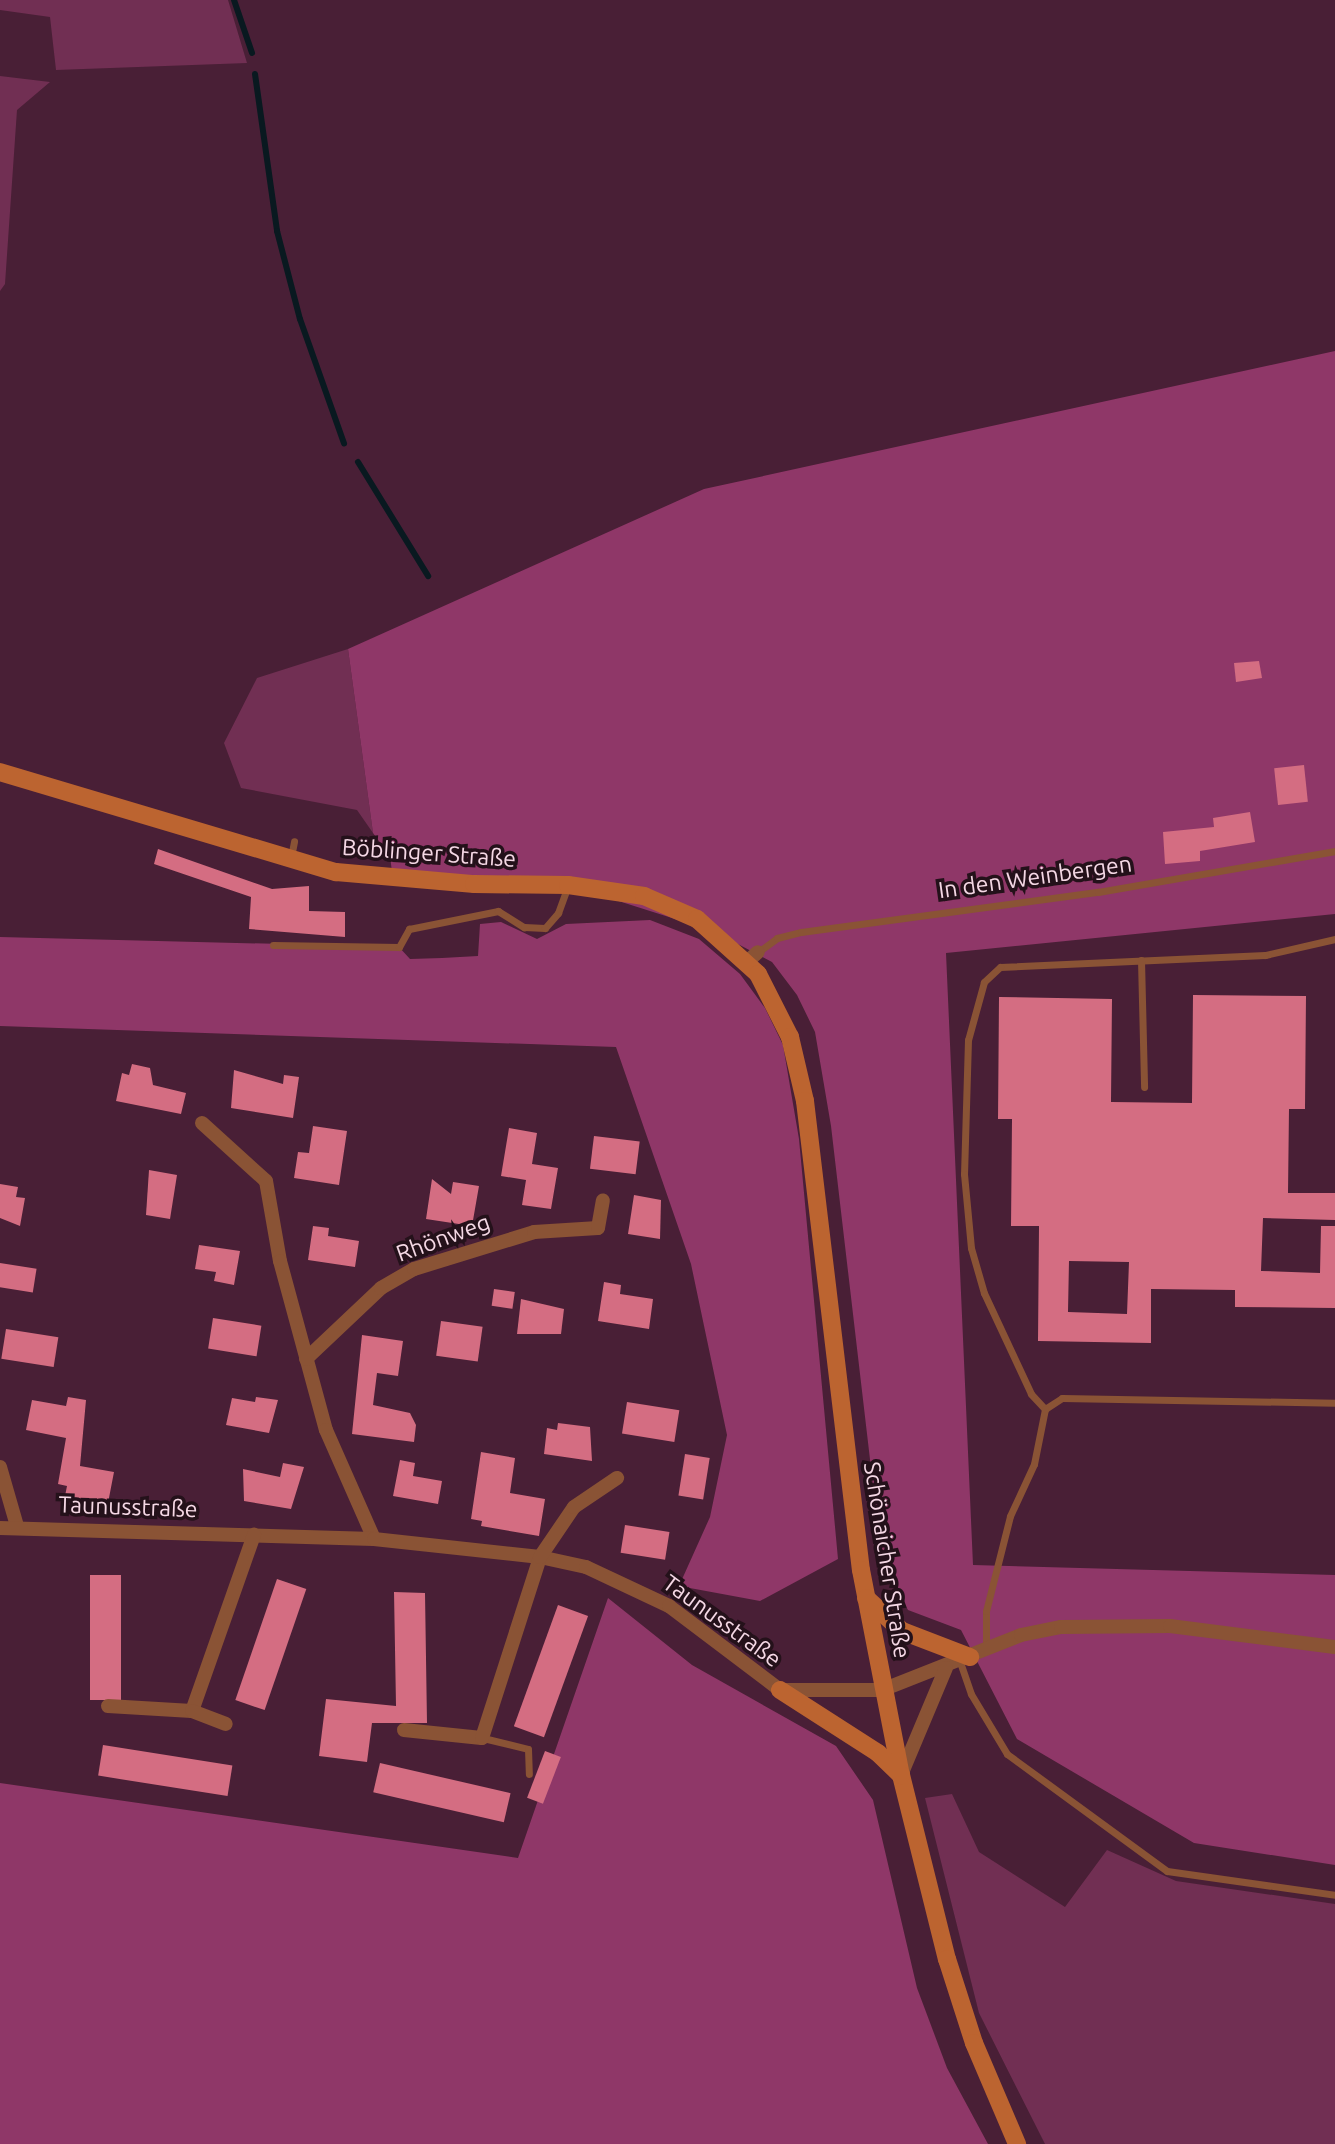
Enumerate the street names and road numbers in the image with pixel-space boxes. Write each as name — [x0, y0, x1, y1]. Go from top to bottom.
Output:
street label: Böblinger Straße — [341, 833, 517, 873]
street label: In den Weinbergen — [936, 850, 1134, 904]
street label: Rhönweg — [392, 1208, 494, 1268]
street label: Schönaicher Straße — [858, 1460, 916, 1660]
street label: Taunusstraße — [58, 1491, 198, 1523]
street label: Taunusstraße — [658, 1569, 786, 1673]

